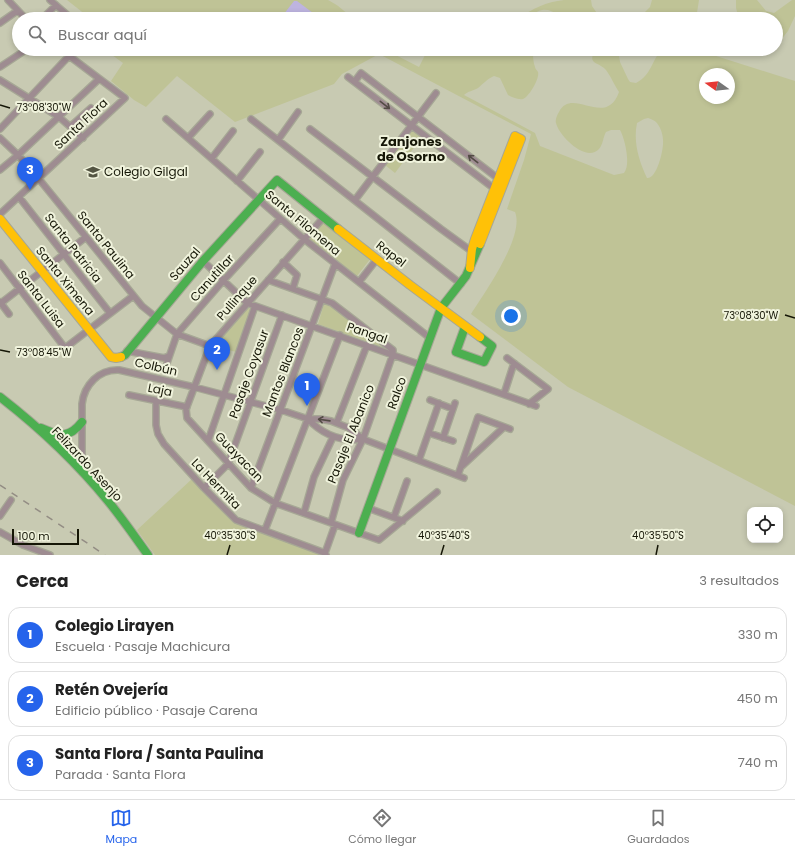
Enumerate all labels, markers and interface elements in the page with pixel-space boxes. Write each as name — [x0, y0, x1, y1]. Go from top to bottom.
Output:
search box — [12, 12, 783, 56]
icon: search — [26, 23, 48, 45]
text: Buscar aquí — [58, 24, 147, 45]
north arrow — [699, 68, 735, 104]
street label: Santa Flora — [50, 94, 111, 153]
text: 73°08'30"W — [17, 100, 71, 115]
one-way arrow — [380, 101, 391, 110]
district label: Zanjones de Osorno — [377, 132, 445, 166]
one-way arrow — [467, 155, 478, 163]
pin: 3 — [17, 157, 43, 190]
place label: Colegio Gilgal — [104, 163, 188, 180]
school or university icon: Colegio Gilgal — [85, 164, 101, 180]
street label: Santa Filomena — [262, 186, 345, 259]
street label: Santa Paulina — [74, 207, 139, 282]
street label: Santa Patricia — [41, 209, 106, 286]
street label: Rapel — [373, 236, 410, 271]
street label: Santa Ximena — [32, 242, 99, 319]
street label: Sauzal — [165, 243, 204, 284]
street label: Canutillar — [186, 250, 238, 305]
street label: Santa Luisa — [14, 266, 69, 331]
street label: Pullinque — [212, 272, 261, 324]
your location — [501, 306, 521, 326]
text: 73°08'30"W — [724, 308, 778, 323]
street label: Pangal — [345, 318, 390, 347]
street label: Mantos Blancos — [258, 324, 307, 419]
street label: Pasaje Coyasur — [225, 327, 273, 421]
pin: 2 — [204, 337, 230, 370]
text: 73°08'45"W — [17, 345, 72, 360]
street label: Colbún — [133, 353, 179, 380]
pin: 1 — [294, 373, 320, 406]
street label: Ralco — [383, 374, 410, 411]
street label: Laja — [147, 379, 174, 400]
street label: Pasaje El Abanico — [323, 382, 378, 486]
one-way arrow — [318, 416, 331, 424]
street label: Felizardo Asenjo — [48, 423, 127, 505]
street label: Guayacan — [211, 428, 267, 485]
street label: La Hermita — [188, 455, 245, 513]
map controls — [747, 507, 783, 543]
button: locate — [747, 507, 783, 543]
scale bar — [12, 527, 79, 546]
text: 100 m — [18, 528, 50, 544]
text: 40°35'30"S — [204, 528, 256, 543]
text: 40°35'40"S — [418, 528, 470, 543]
text: 40°35'50"S — [632, 528, 684, 543]
text: Cerca — [16, 569, 69, 593]
text: 3 resultados — [699, 571, 779, 590]
text: Colegio Lirayen — [55, 615, 174, 636]
text: 1 — [28, 625, 32, 644]
text: 330 m — [738, 625, 778, 644]
text: Escuela · Pasaje Machicura — [55, 637, 230, 656]
text: Retén Ovejería — [55, 679, 168, 700]
text: 2 — [26, 689, 34, 708]
text: 450 m — [737, 689, 778, 708]
text: Edificio público · Pasaje Carena — [55, 701, 258, 720]
text: Santa Flora / Santa Paulina — [55, 743, 264, 764]
text: 3 — [26, 753, 34, 772]
text: 740 m — [738, 753, 778, 772]
text: Parada · Santa Flora — [55, 765, 186, 784]
tab: Mapa — [105, 807, 137, 848]
tab: Cómo llegar — [348, 807, 416, 848]
tab: Guardados — [627, 807, 689, 848]

